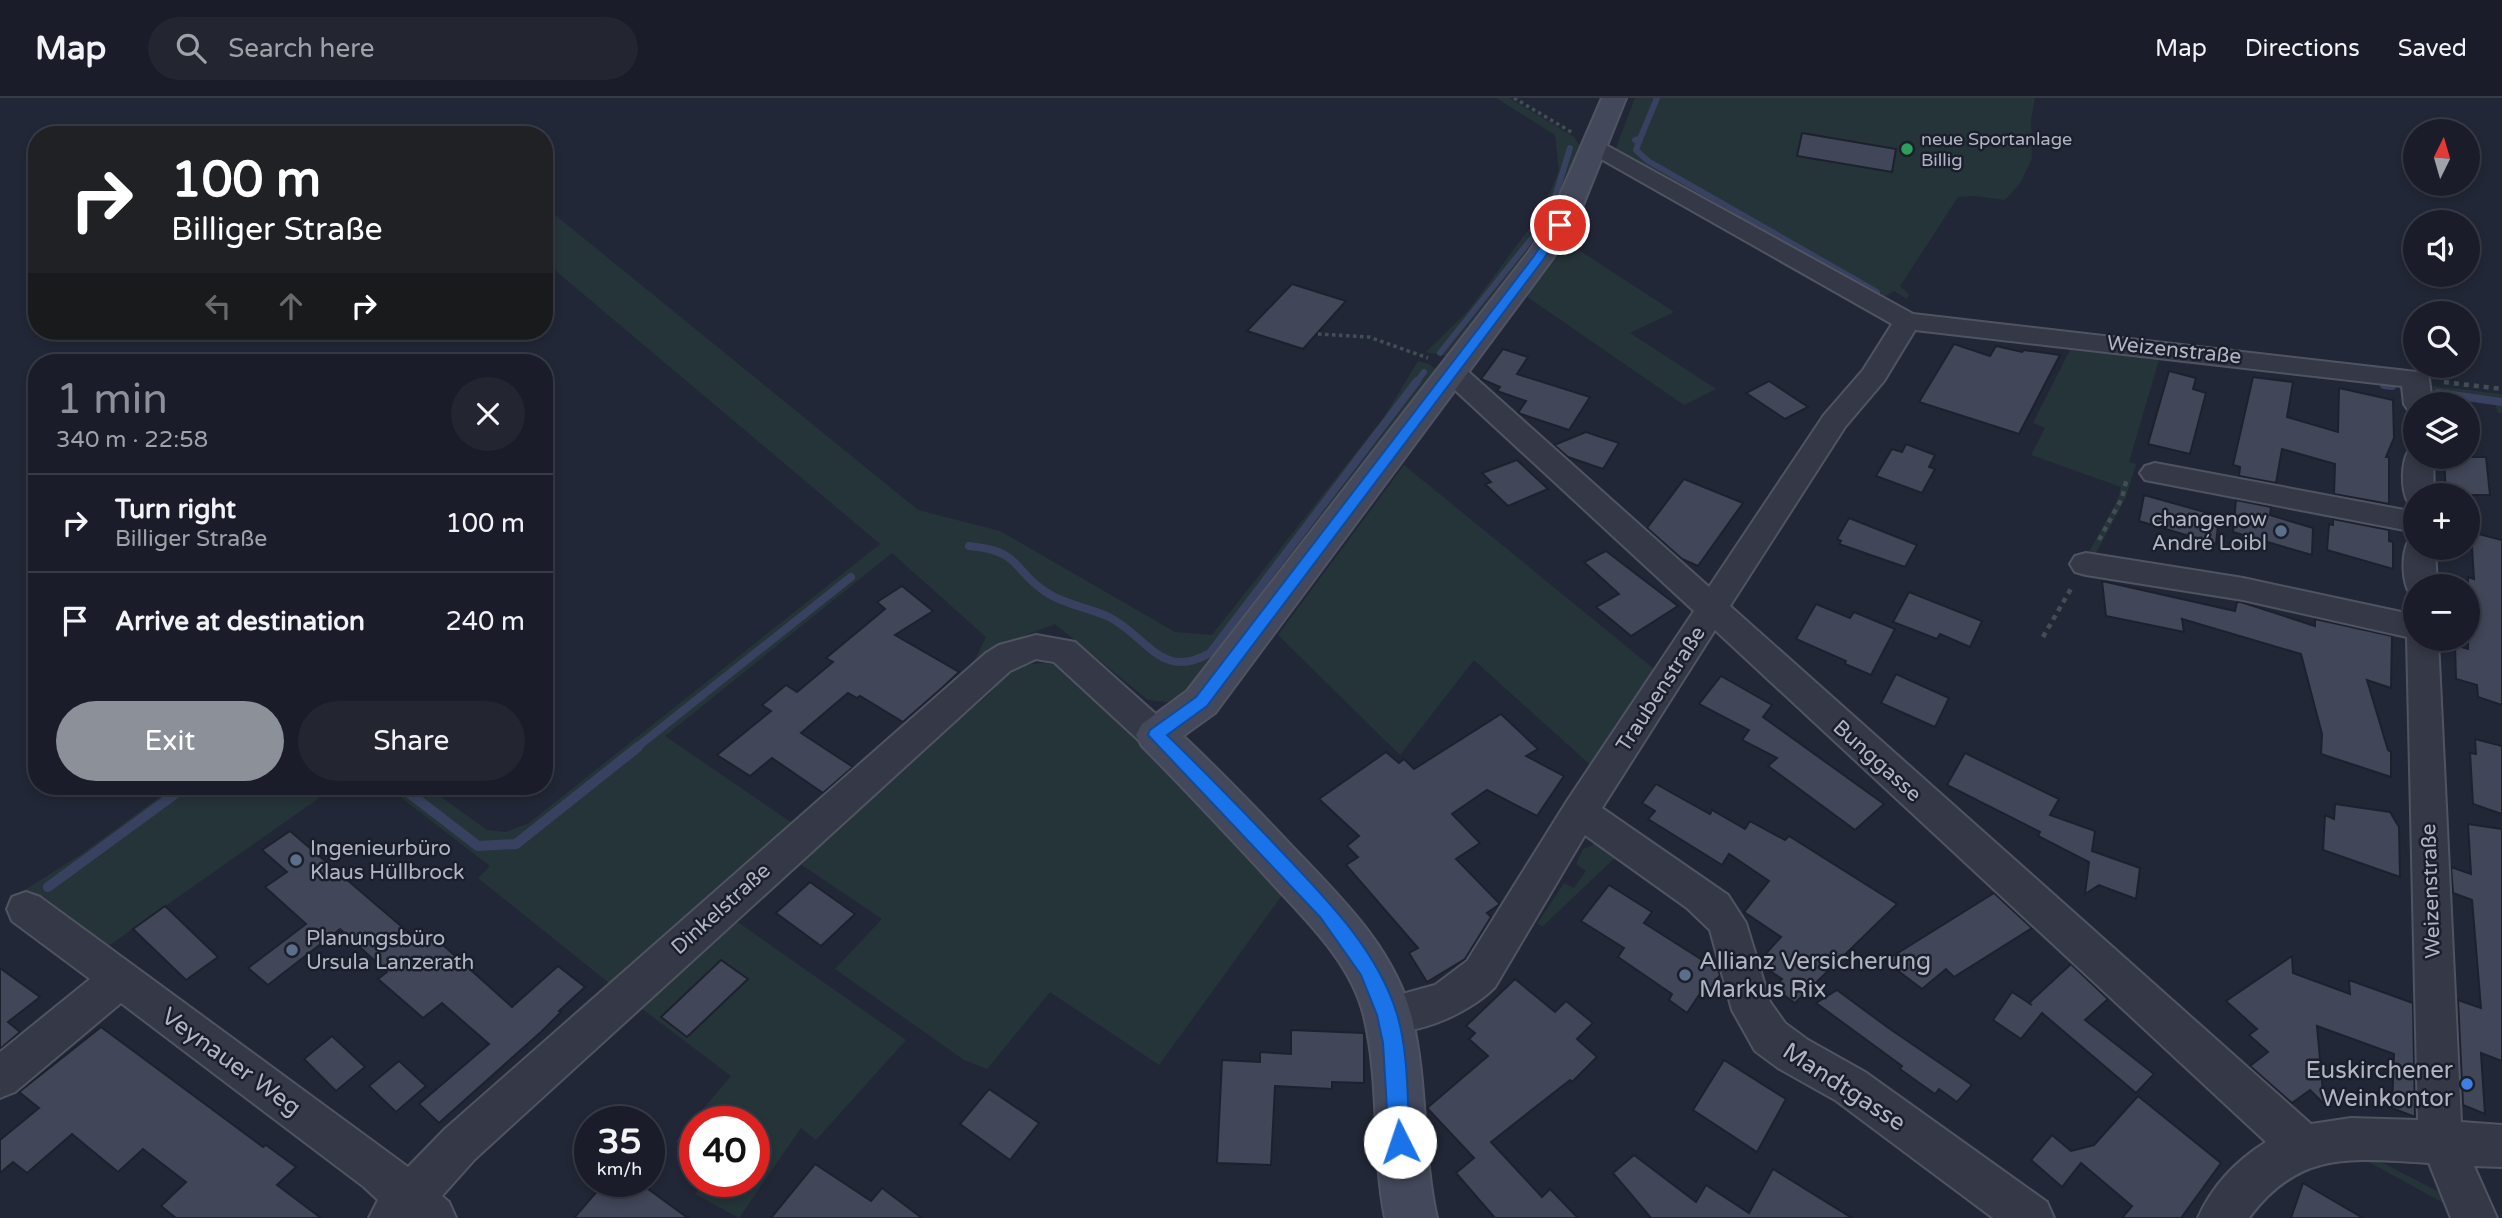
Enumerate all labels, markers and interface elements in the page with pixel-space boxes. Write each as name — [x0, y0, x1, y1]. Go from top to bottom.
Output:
search box — [148, 17, 638, 80]
text: Map — [35, 29, 106, 68]
icon: search — [172, 29, 210, 67]
text: Search here — [228, 33, 374, 64]
text: Map — [2155, 34, 2207, 63]
text: Directions — [2245, 34, 2360, 63]
text: Saved — [2398, 34, 2467, 63]
north arrow — [2403, 119, 2480, 196]
map controls — [2403, 119, 2480, 651]
place label: neue Sportanlage Billig — [1921, 128, 2072, 171]
marker: neue Sportanlage Billig — [1899, 141, 1915, 157]
text: 100 m — [171, 151, 321, 210]
icon: right — [56, 154, 147, 245]
pin — [1530, 195, 1590, 255]
icon: arrive — [1541, 206, 1579, 244]
button: sound — [2403, 210, 2480, 287]
text: Billiger Straße — [171, 211, 383, 249]
icon: left — [199, 287, 237, 325]
icon: ahead — [272, 287, 310, 325]
icon: right — [345, 287, 383, 325]
button: search — [2403, 301, 2480, 378]
street label: Weizenstraße — [2106, 331, 2243, 370]
text: 1 min — [56, 374, 168, 425]
button: close — [451, 377, 525, 451]
button: layers — [2403, 392, 2480, 469]
text: 340 m · 22:58 — [56, 426, 208, 454]
button: + — [2403, 483, 2480, 560]
text: Turn right — [115, 494, 236, 525]
icon: right — [56, 504, 94, 542]
place label: changenow André Loibl — [2151, 507, 2267, 556]
text: 100 m — [445, 508, 525, 539]
marker: changenow André Loibl — [2273, 523, 2289, 539]
text: Billiger Straße — [115, 525, 267, 553]
button: − — [2403, 574, 2480, 651]
icon: arrive — [56, 602, 94, 640]
text: Arrive at destination — [115, 606, 365, 637]
text: 240 m — [445, 606, 525, 637]
street label: Traubenstraße — [1611, 621, 1711, 756]
button: Exit — [56, 701, 284, 781]
button: Share — [298, 701, 525, 781]
street label: Bunggasse — [1828, 715, 1926, 807]
street label: Weizenstraße — [2416, 823, 2446, 959]
place label: Ingenieurbüro Klaus Hüllbrock — [310, 836, 465, 885]
marker: Ingenieurbüro Klaus Hüllbrock — [288, 852, 304, 868]
street label: Dinkelstraße — [666, 858, 776, 960]
place label: Planungsbüro Ursula Lanzerath — [306, 926, 474, 975]
marker: Planungsbüro Ursula Lanzerath — [284, 942, 300, 958]
place label: Allianz Versicherung Markus Rix — [1699, 947, 1931, 1004]
marker: Allianz Versicherung Markus Rix — [1677, 967, 1693, 983]
street label: Veynauer Weg — [156, 1002, 306, 1122]
street label: Mandtgasse — [1777, 1037, 1911, 1137]
place label: Euskirchener Weinkontor — [2306, 1056, 2454, 1113]
marker: Euskirchener Weinkontor — [2459, 1076, 2475, 1092]
position arrow — [1363, 1105, 1437, 1179]
speed limit sign: 40 — [679, 1106, 770, 1197]
text: 35 — [598, 1121, 641, 1163]
text: km/h — [597, 1158, 642, 1180]

